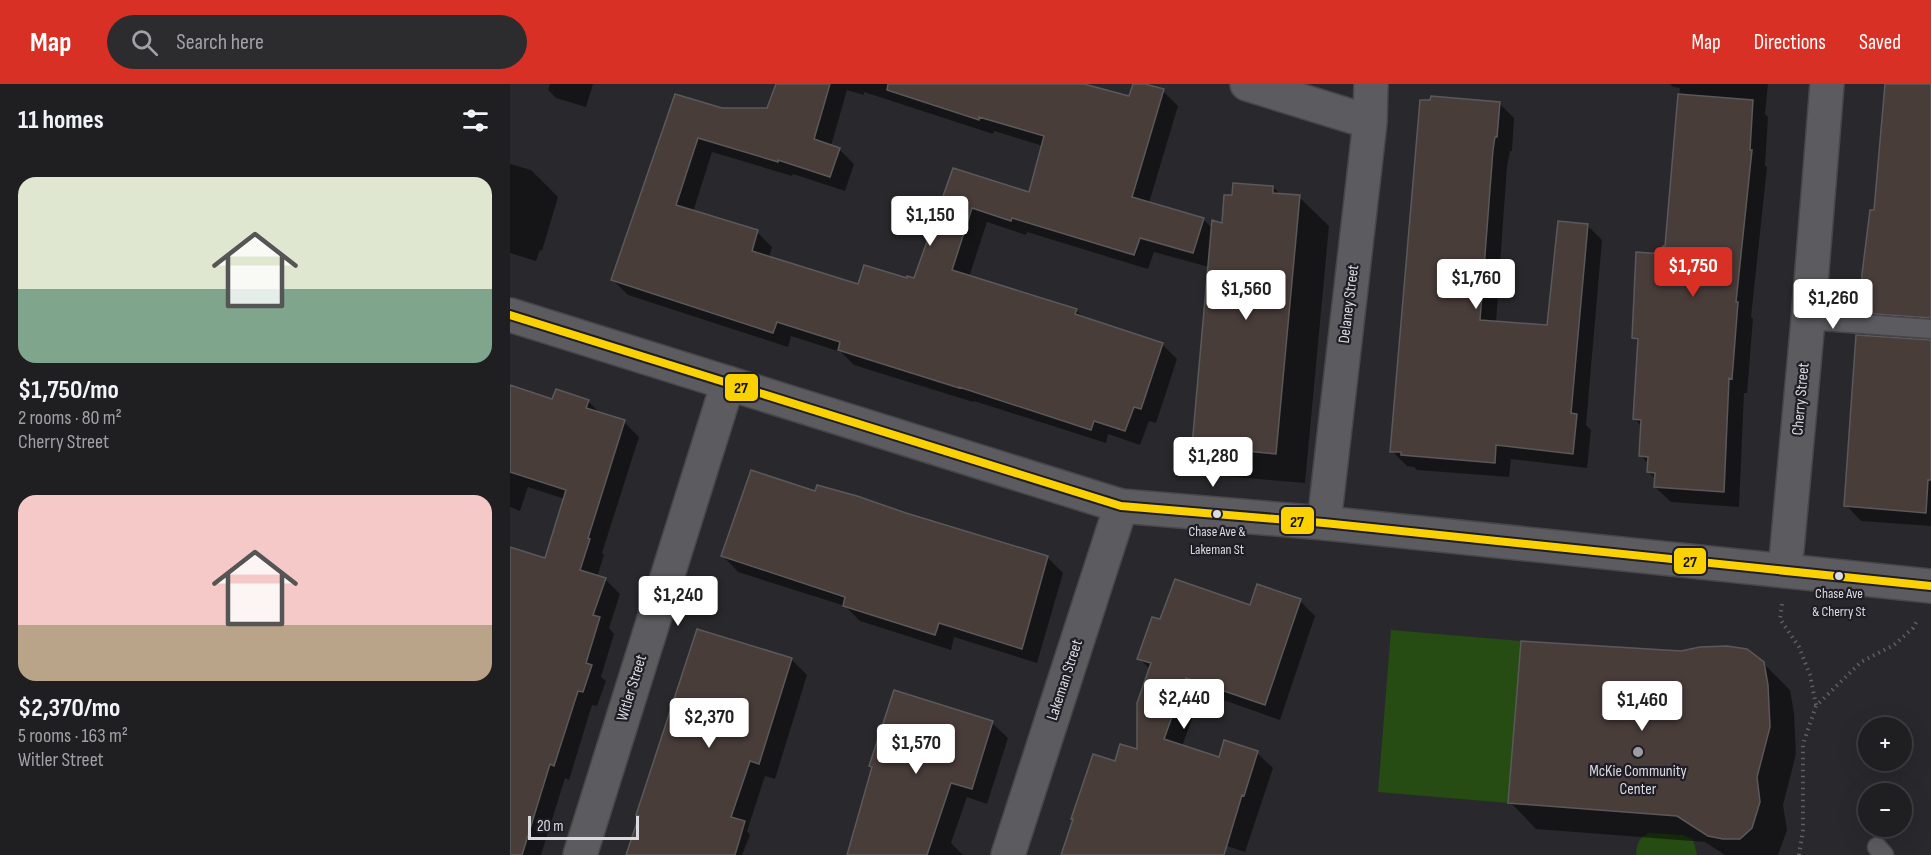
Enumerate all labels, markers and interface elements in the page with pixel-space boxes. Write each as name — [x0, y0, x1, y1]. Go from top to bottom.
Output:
search box — [107, 15, 527, 69]
text: Map — [30, 26, 71, 59]
icon: search — [128, 26, 161, 59]
text: Search here — [176, 29, 264, 56]
text: Map — [1691, 30, 1721, 55]
text: Directions — [1754, 30, 1826, 55]
text: Saved — [1859, 30, 1901, 55]
icon: filters — [459, 104, 492, 137]
text: 11 homes — [18, 105, 104, 136]
pin: $1,150 — [881, 196, 979, 247]
text: $1,150 — [905, 203, 955, 227]
icon: home — [201, 216, 309, 324]
pin: $1,750 — [1644, 247, 1742, 298]
text: $1,750 — [1668, 254, 1718, 278]
pin: $1,760 — [1427, 259, 1525, 310]
street label: Delaney Street — [1335, 263, 1363, 344]
text: $1,760 — [1451, 266, 1501, 290]
pin: $1,560 — [1197, 270, 1295, 321]
text: $1,560 — [1220, 277, 1272, 301]
pin: $1,260 — [1784, 279, 1882, 330]
text: $1,260 — [1808, 286, 1858, 310]
street label: Cherry Street — [1788, 362, 1814, 436]
line badge: 27 — [724, 373, 759, 402]
text: $1,750/mo — [18, 375, 119, 406]
text: 27 — [734, 379, 748, 398]
text: 2 rooms · 80 m² — [18, 406, 122, 430]
text: Cherry Street — [18, 430, 109, 454]
pin: $1,280 — [1164, 437, 1262, 488]
text: $1,280 — [1188, 444, 1238, 468]
line badge: 27 — [1280, 506, 1315, 535]
marker: Chase Ave & Lakeman St — [1211, 508, 1223, 520]
text: 27 — [1290, 513, 1304, 532]
place label: Chase Ave & Lakeman St — [1188, 523, 1246, 558]
icon: home — [201, 534, 309, 642]
line badge: 27 — [1673, 547, 1707, 575]
text: 27 — [1683, 553, 1697, 572]
marker: Chase Ave & Cherry St — [1833, 570, 1845, 582]
pin: $1,240 — [629, 576, 727, 627]
text: $1,240 — [653, 583, 703, 607]
place label: Chase Ave & Cherry St — [1812, 585, 1866, 620]
street label: Lakeman Street — [1043, 637, 1087, 723]
street label: Witler Street — [613, 652, 651, 724]
pin: $2,440 — [1135, 679, 1233, 730]
pin: $1,460 — [1593, 681, 1691, 732]
text: $2,440 — [1158, 686, 1210, 710]
text: $1,460 — [1616, 688, 1668, 712]
text: $2,370/mo — [18, 693, 120, 724]
pin: $2,370 — [660, 698, 758, 749]
text: $2,370 — [684, 705, 734, 729]
map controls — [1858, 717, 1912, 837]
button: + — [1858, 717, 1912, 771]
text: 5 rooms · 163 m² — [18, 724, 128, 748]
pin: $1,570 — [867, 724, 965, 775]
text: $1,570 — [891, 731, 941, 755]
marker: McKie Community Center — [1631, 745, 1645, 759]
text: Witler Street — [18, 748, 104, 772]
place label: McKie Community Center — [1589, 762, 1687, 799]
button: − — [1858, 783, 1912, 837]
scale bar — [528, 813, 639, 840]
text: 20 m — [537, 817, 564, 836]

